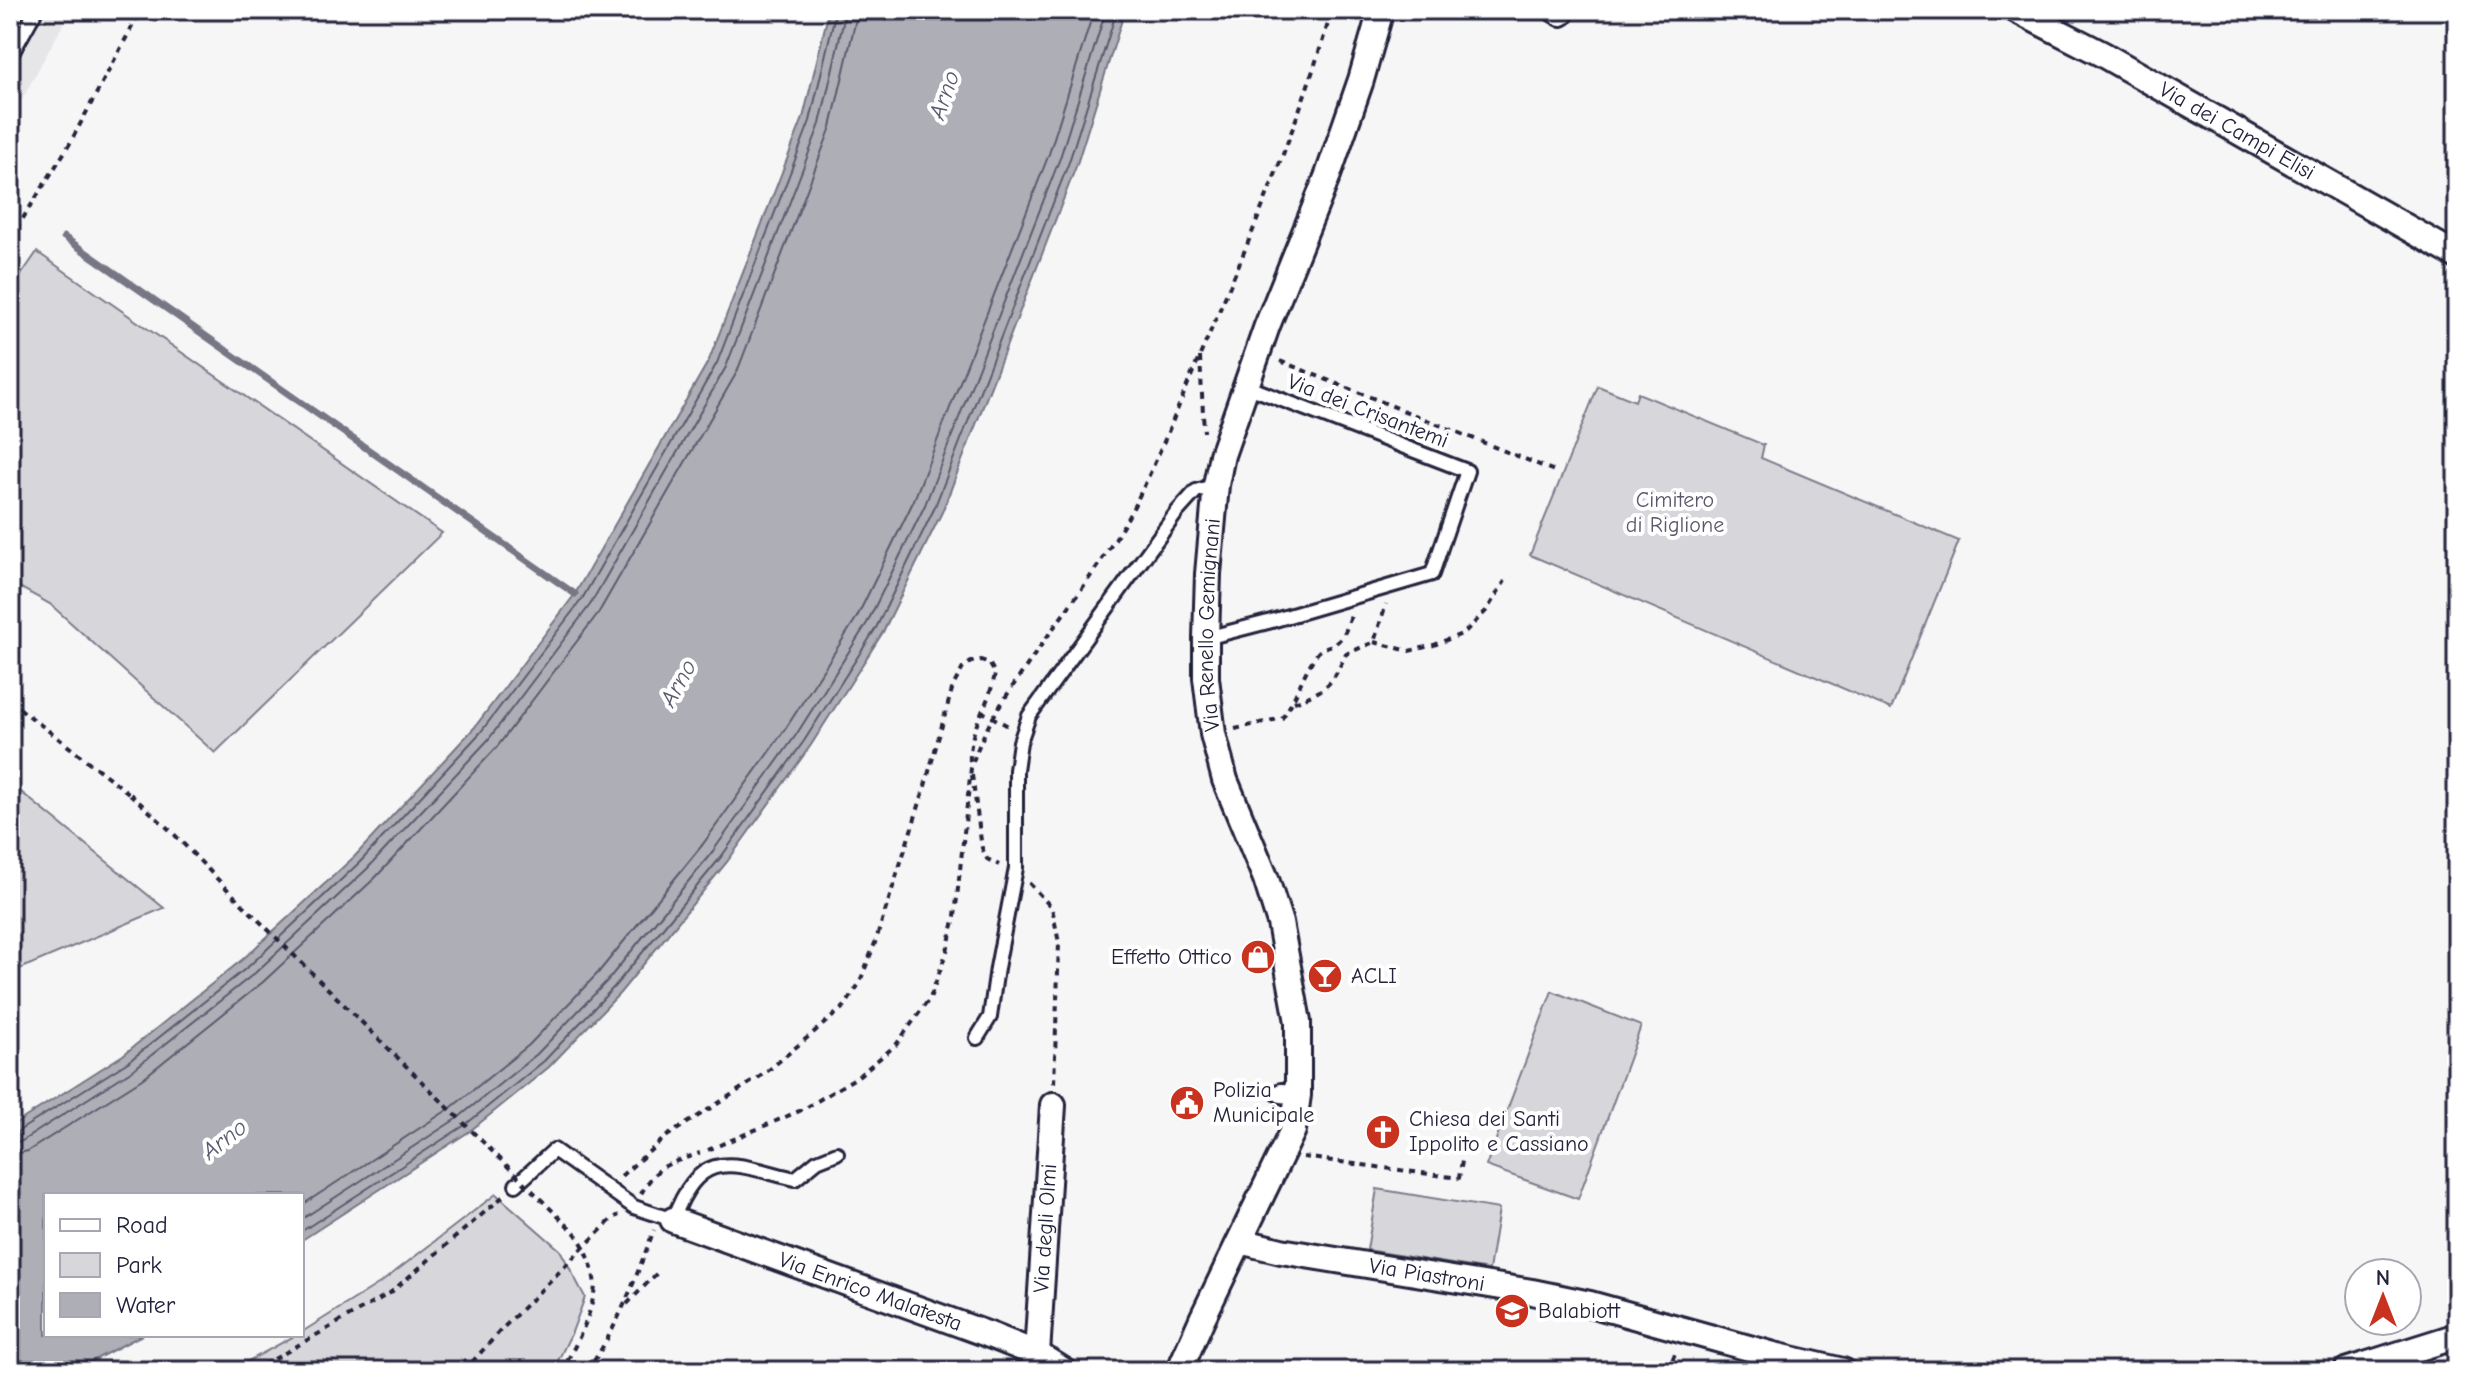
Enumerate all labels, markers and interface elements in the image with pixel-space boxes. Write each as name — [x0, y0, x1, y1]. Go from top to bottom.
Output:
water label: Arno — [922, 67, 965, 124]
street label: Via dei Campi Elisi — [2155, 76, 2320, 185]
street label: Via dei Crisantemi — [1284, 368, 1452, 454]
park label: Cimitero di Riglione — [1626, 487, 1724, 538]
street label: Via Renello Gemignani — [1193, 517, 1226, 733]
water label: Arno — [653, 655, 702, 712]
shop icon: Effetto Ottico — [1239, 938, 1277, 976]
place label: Effetto Ottico — [1111, 944, 1232, 970]
bar icon: ACLI — [1306, 957, 1344, 995]
place label: ACLI — [1351, 963, 1397, 989]
place label: Polizia Municipale — [1213, 1077, 1314, 1128]
public building icon: Polizia Municipale — [1168, 1084, 1206, 1122]
place label: Chiesa dei Santi Ippolito e Cassiano — [1409, 1106, 1589, 1157]
water label: Arno — [195, 1113, 252, 1166]
church icon: Chiesa dei Santi Ippolito e Cassiano — [1364, 1113, 1402, 1151]
street label: Via degli Olmi — [1028, 1163, 1062, 1294]
legend — [44, 1193, 304, 1337]
text: Road — [116, 1211, 168, 1239]
street label: Via Enrico Malatesta — [775, 1246, 966, 1337]
text: Park — [116, 1251, 162, 1279]
street label: Via Piastroni — [1367, 1253, 1487, 1297]
north arrow — [2343, 1257, 2423, 1337]
text: N — [2376, 1265, 2390, 1291]
text: Water — [116, 1291, 176, 1319]
school or university icon: Balabiott — [1493, 1292, 1531, 1330]
place label: Balabiott — [1538, 1298, 1621, 1324]

